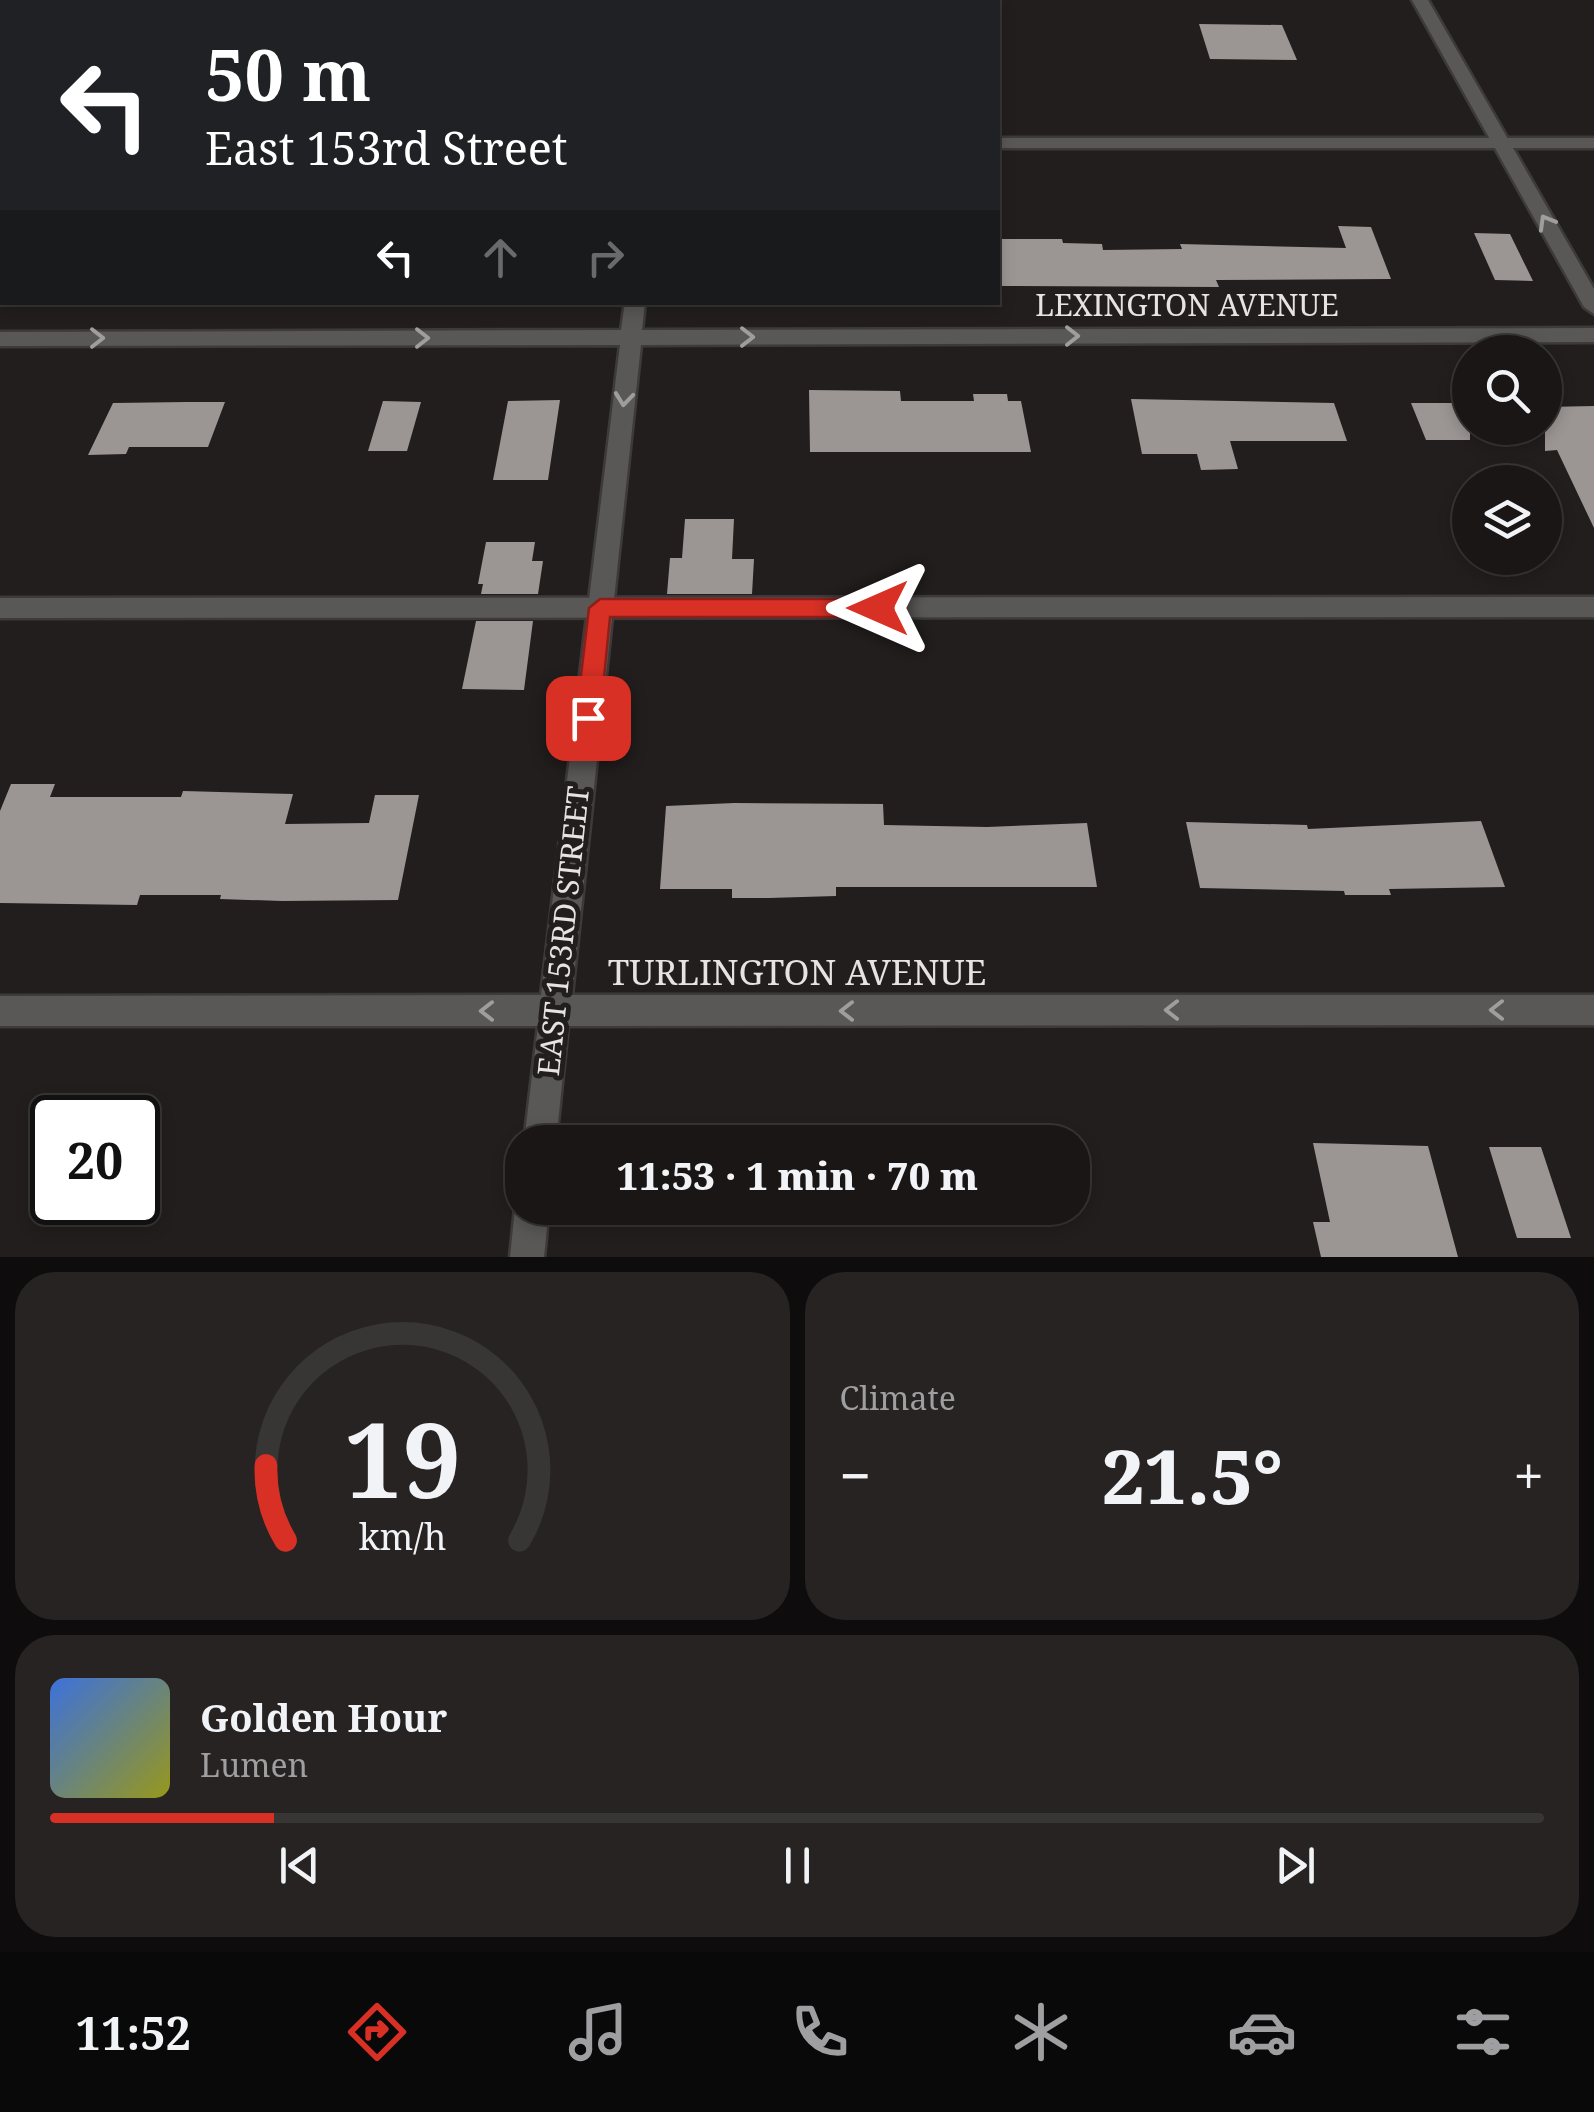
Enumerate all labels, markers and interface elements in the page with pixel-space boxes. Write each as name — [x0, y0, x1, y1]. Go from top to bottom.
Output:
text: 50 m — [205, 26, 371, 122]
icon: left — [40, 40, 170, 170]
text: East 153rd Street — [205, 117, 568, 178]
one-way arrow — [1539, 215, 1558, 233]
icon: left — [368, 230, 423, 285]
icon: ahead — [473, 230, 528, 285]
icon: right — [578, 230, 633, 285]
street label: LEXINGTON AVENUE — [1035, 284, 1339, 325]
one-way arrow — [1066, 325, 1081, 347]
one-way arrow — [740, 326, 756, 348]
one-way arrow — [416, 327, 431, 349]
one-way arrow — [90, 328, 106, 349]
map controls — [1452, 335, 1562, 575]
button: search — [1452, 335, 1562, 445]
one-way arrow — [614, 392, 635, 408]
button: layers — [1452, 465, 1562, 575]
position arrow — [826, 556, 930, 660]
pin — [546, 676, 631, 761]
icon: arrive — [561, 691, 616, 746]
street label: EAST 153RD STREET — [527, 784, 598, 1078]
street label: TURLINGTON AVENUE — [608, 948, 986, 995]
one-way arrow — [1163, 999, 1178, 1021]
one-way arrow — [1488, 999, 1504, 1021]
one-way arrow — [478, 1000, 494, 1022]
one-way arrow — [838, 1000, 854, 1022]
speed limit sign: 20 — [30, 1095, 160, 1225]
text: 11:53 · 1 min · 70 m — [617, 1149, 978, 1201]
text: Climate — [840, 1376, 956, 1419]
text: 19 — [343, 1387, 461, 1528]
text: 21.5° — [1102, 1424, 1283, 1526]
text: − — [840, 1437, 871, 1512]
text: + — [1513, 1437, 1544, 1512]
text: km/h — [358, 1512, 446, 1560]
text: Golden Hour — [200, 1691, 447, 1743]
text: Lumen — [200, 1743, 308, 1786]
icon: previous — [272, 1838, 327, 1893]
icon: pause — [770, 1838, 825, 1893]
icon: next — [1268, 1838, 1323, 1893]
icon: directions — [342, 1997, 412, 2067]
icon: music — [563, 1997, 633, 2067]
icon: phone — [785, 1997, 855, 2067]
icon: climate — [1006, 1997, 1076, 2067]
icon: car — [1227, 1997, 1297, 2067]
icon: filters — [1448, 1997, 1518, 2067]
text: 11:52 — [76, 2002, 191, 2063]

